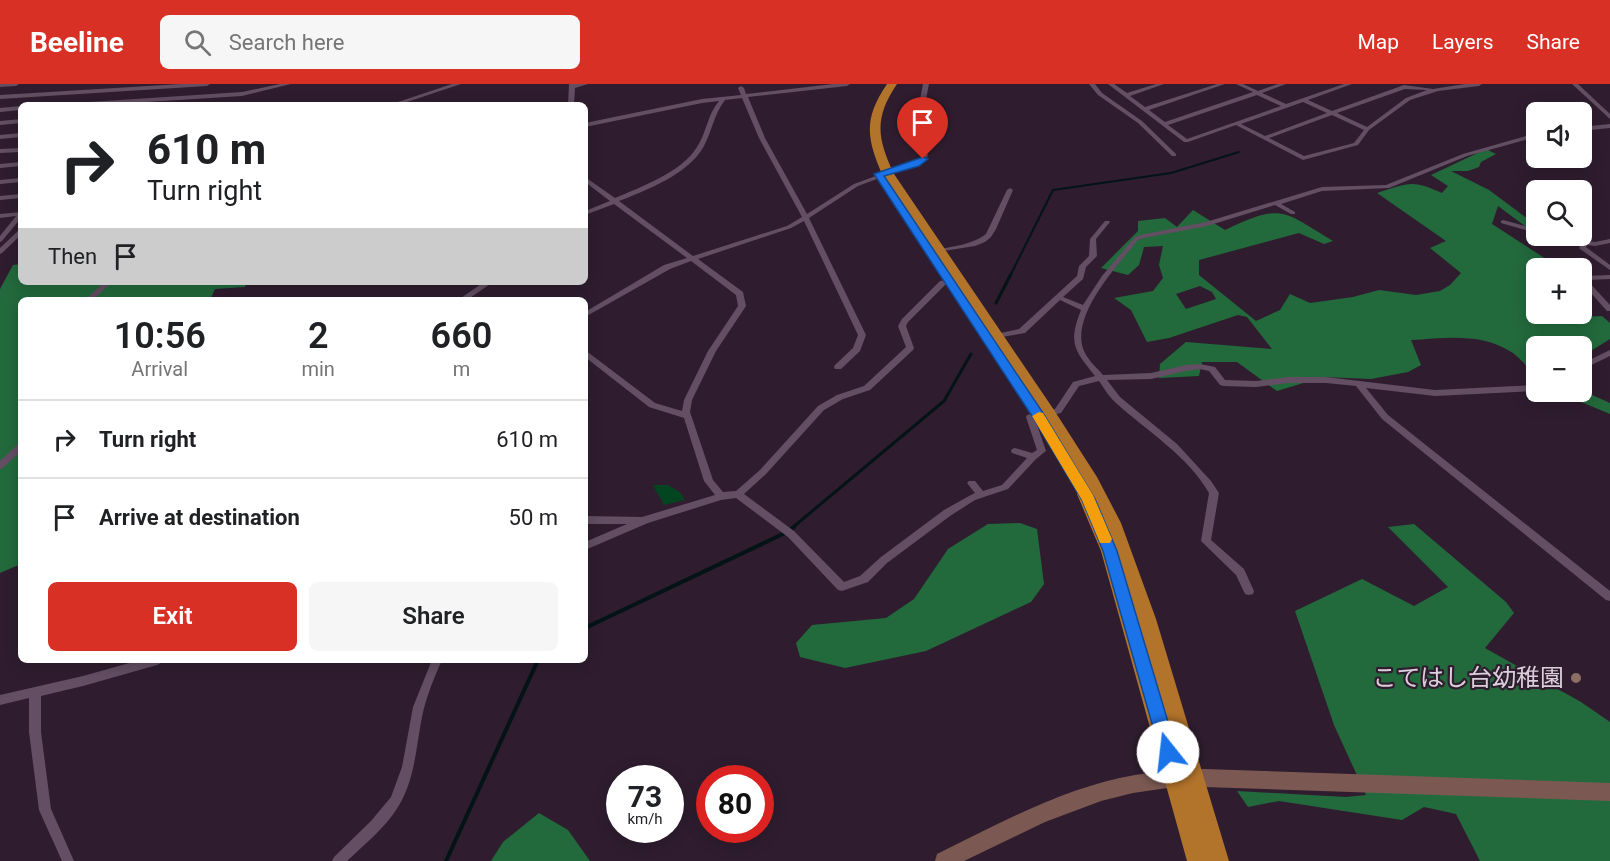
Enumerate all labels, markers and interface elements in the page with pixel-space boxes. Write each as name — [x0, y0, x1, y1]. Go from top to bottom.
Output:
search box — [160, 15, 580, 69]
text: Beeline — [30, 26, 124, 59]
icon: search — [181, 26, 214, 59]
text: Search here — [229, 30, 345, 55]
text: Map — [1357, 30, 1399, 54]
text: Layers — [1432, 30, 1493, 54]
text: Share — [1526, 30, 1580, 54]
pin — [897, 97, 948, 159]
map controls — [1526, 102, 1592, 402]
button: sound — [1526, 102, 1592, 168]
icon: arrive — [906, 106, 939, 139]
text: 610 m — [147, 125, 266, 174]
icon: right — [48, 126, 126, 204]
text: Turn right — [147, 175, 262, 207]
button: search — [1526, 180, 1592, 246]
icon: arrive — [109, 240, 142, 273]
text: Then — [48, 244, 97, 269]
button: + — [1526, 258, 1592, 324]
text: 10:56 — [114, 315, 206, 357]
text: 2 — [308, 315, 328, 357]
text: 660 — [431, 315, 492, 357]
button: − — [1526, 336, 1592, 402]
text: Arrival — [131, 357, 188, 381]
text: min — [301, 357, 335, 381]
text: m — [453, 357, 470, 381]
icon: right — [48, 423, 81, 456]
text: Turn right — [99, 427, 196, 452]
text: 610 m — [496, 427, 558, 452]
icon: arrive — [48, 501, 81, 534]
text: Arrive at destination — [99, 505, 300, 530]
text: 50 m — [509, 505, 558, 530]
button: Exit — [48, 582, 297, 651]
button: Share — [309, 582, 558, 651]
place label: こてはし台幼稚園 — [1372, 664, 1564, 692]
marker: こてはし台幼稚園 — [1569, 671, 1583, 685]
position arrow — [1136, 720, 1200, 784]
speed limit sign: 80 — [696, 765, 774, 843]
text: 73 — [628, 779, 662, 814]
text: km/h — [627, 810, 663, 828]

